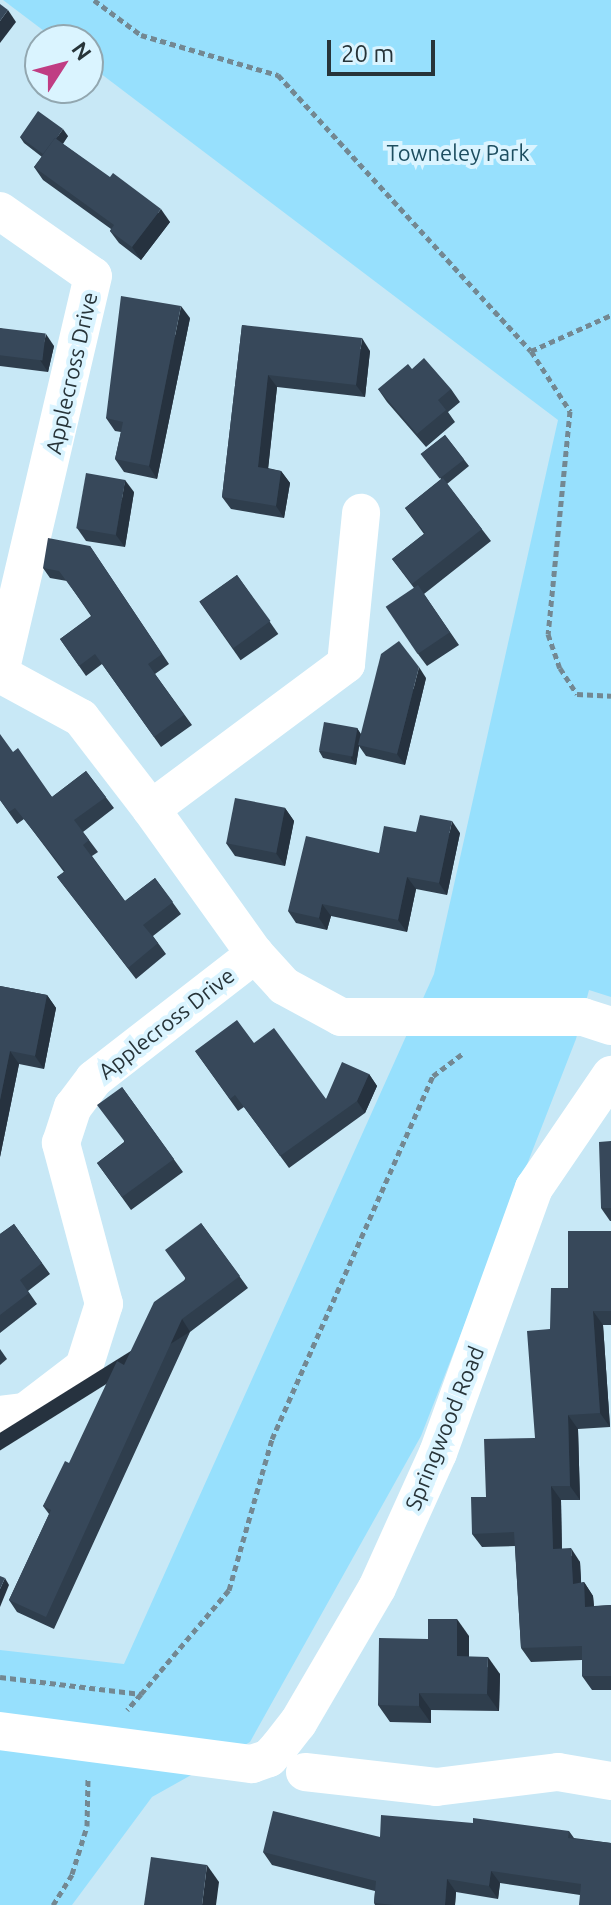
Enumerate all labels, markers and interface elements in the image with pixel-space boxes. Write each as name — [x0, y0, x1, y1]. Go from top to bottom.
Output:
north arrow — [24, 24, 104, 104]
scale bar — [331, 24, 439, 74]
text: N — [67, 37, 97, 65]
text: 20 m — [341, 40, 394, 67]
park label: Towneley Park — [386, 140, 530, 166]
street label: Applecross Drive — [40, 289, 102, 457]
street label: Applecross Drive — [93, 962, 239, 1084]
street label: Springwood Road — [399, 1342, 489, 1514]

